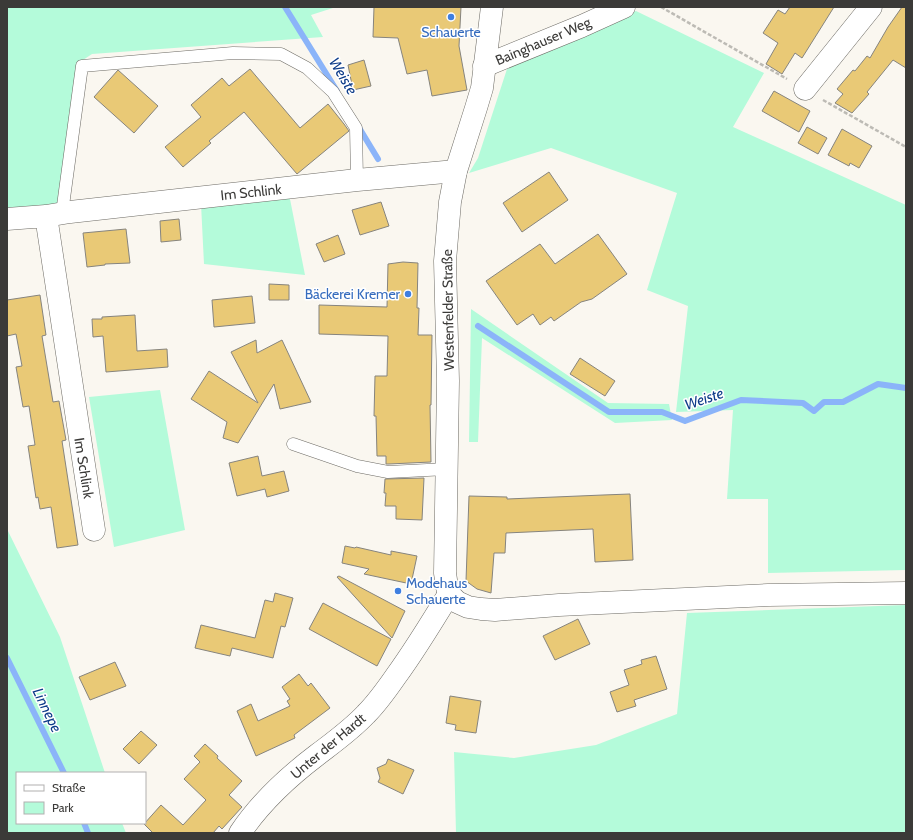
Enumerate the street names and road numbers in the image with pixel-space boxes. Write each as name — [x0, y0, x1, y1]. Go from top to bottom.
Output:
street label: Bainghauser Weg — [493, 12, 594, 69]
street label: Im Schlink — [220, 180, 283, 204]
street label: Westenfelder Straße — [438, 249, 458, 371]
street label: Im Schlink — [70, 436, 98, 500]
street label: Unter der Hardt — [287, 709, 370, 783]

